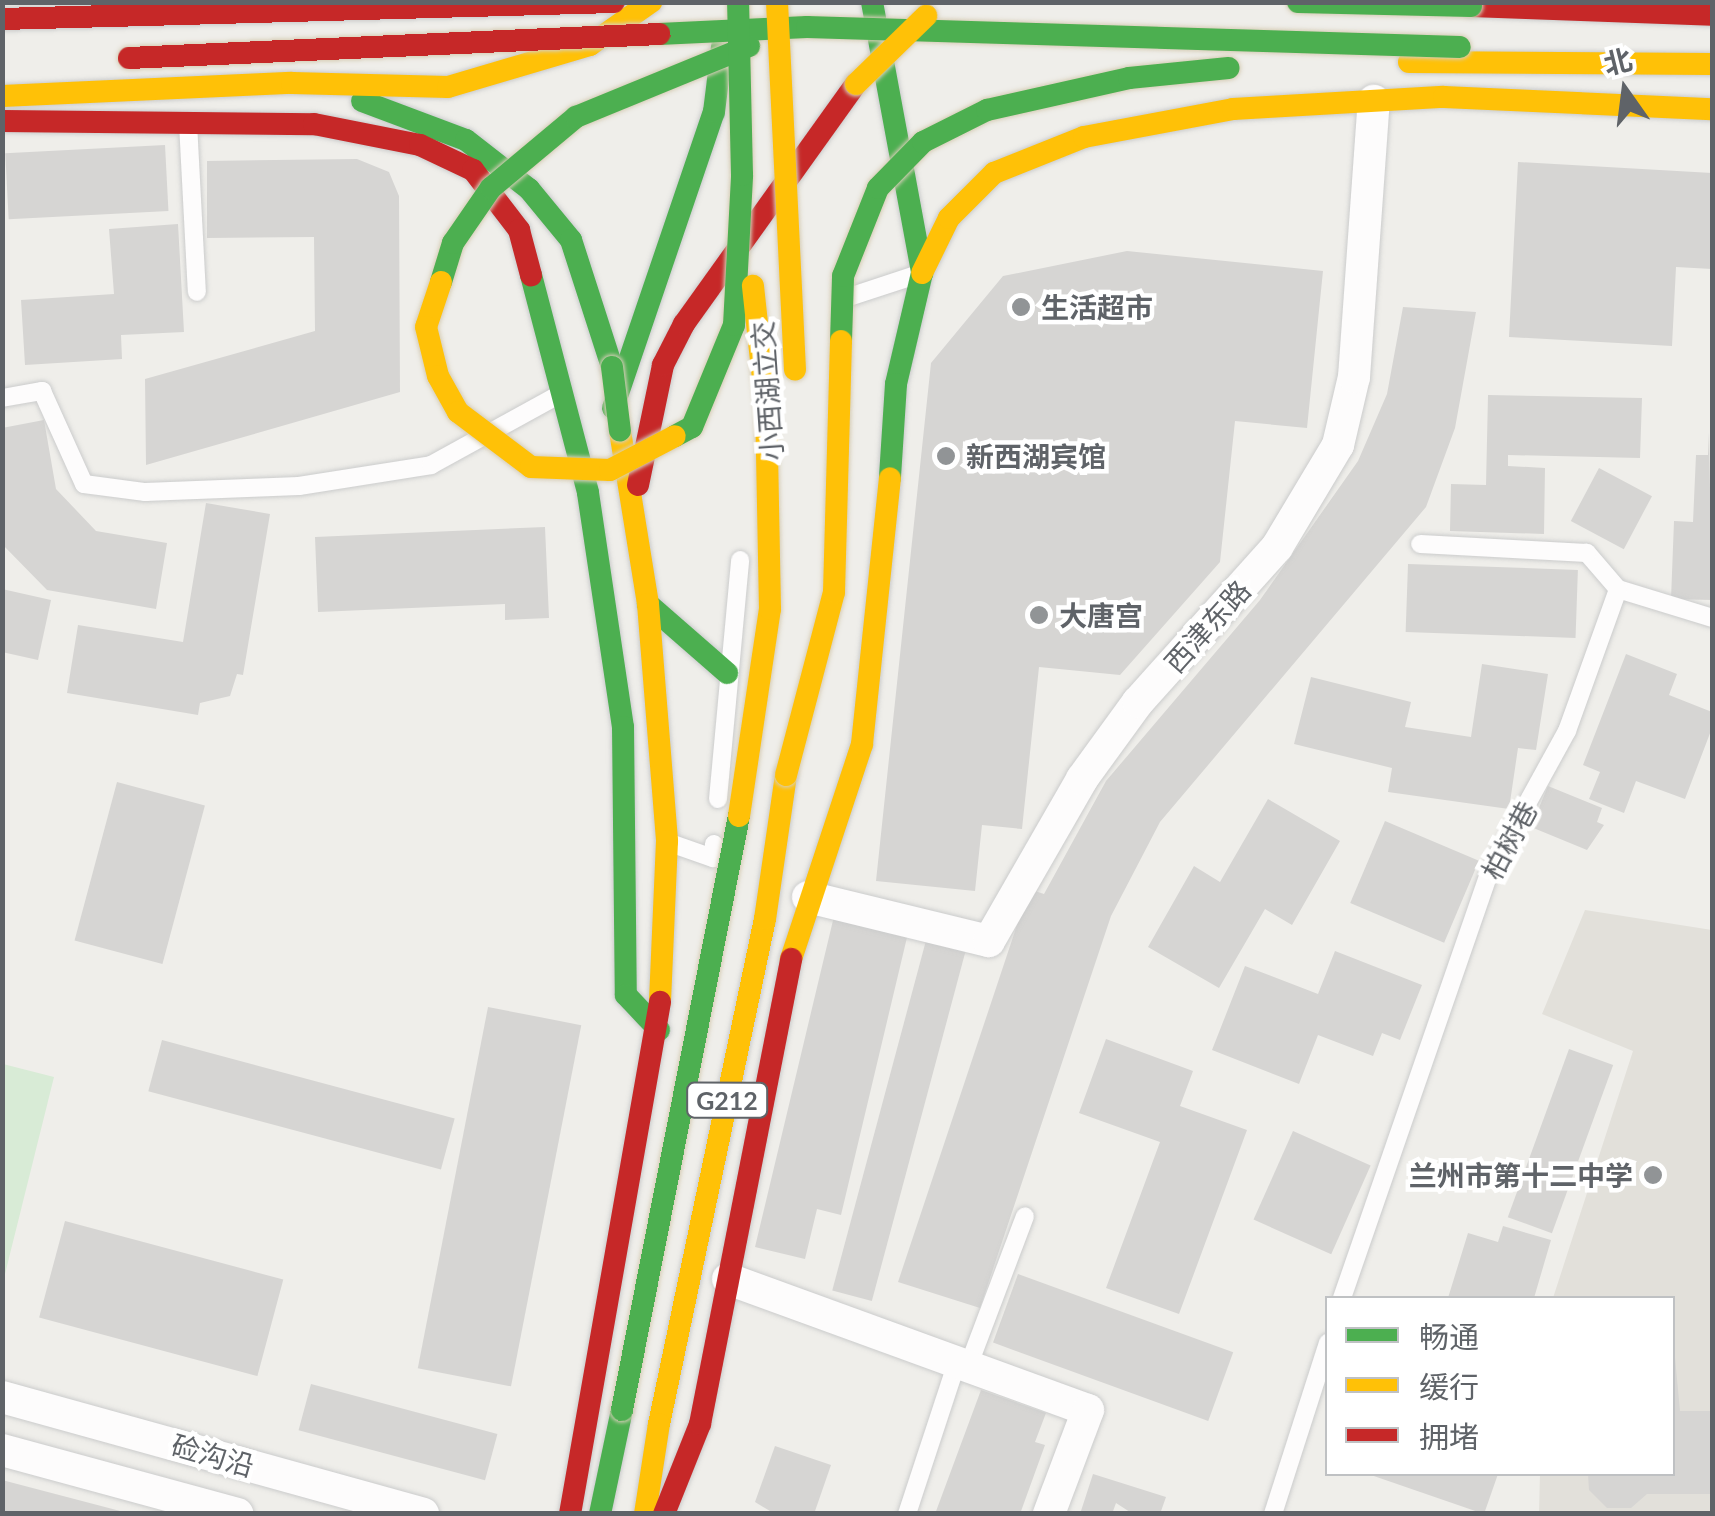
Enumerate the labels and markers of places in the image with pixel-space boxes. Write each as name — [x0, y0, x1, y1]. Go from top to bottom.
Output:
place label: 生活超市 — [1041, 290, 1153, 324]
marker: 生活超市 — [1010, 296, 1032, 318]
place label: 新西湖宾馆 — [966, 439, 1106, 473]
marker: 新西湖宾馆 — [935, 445, 957, 467]
place label: 大唐宫 — [1059, 598, 1143, 632]
marker: 大唐宫 — [1028, 604, 1050, 626]
place label: 兰州市第十二中学 — [1409, 1158, 1633, 1192]
marker: 兰州市第十二中学 — [1642, 1164, 1664, 1186]

